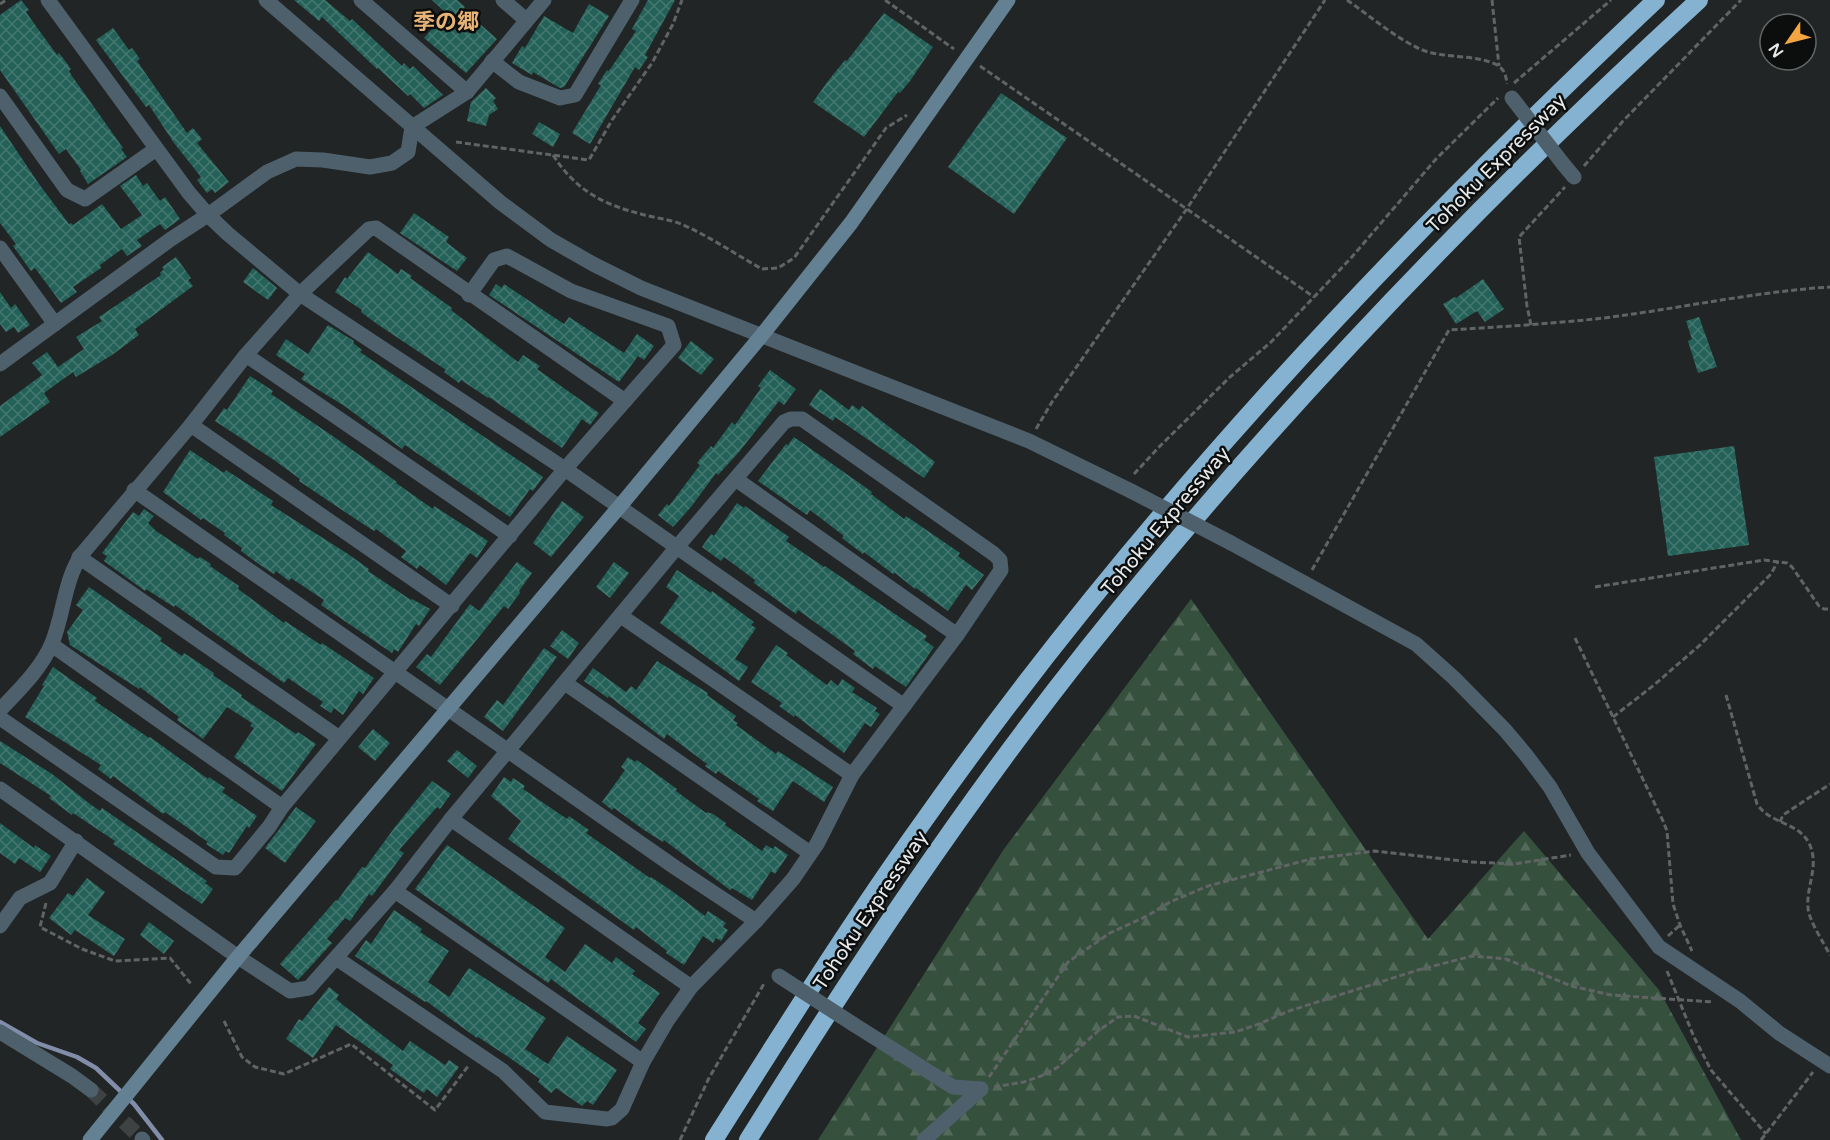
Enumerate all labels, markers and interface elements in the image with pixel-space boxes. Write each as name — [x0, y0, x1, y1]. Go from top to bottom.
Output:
district label: 季の郷 — [413, 9, 479, 35]
north arrow — [1758, 12, 1818, 72]
text: N — [1765, 39, 1788, 61]
street label: Tohoku Expressway — [1422, 89, 1572, 238]
street label: Tohoku Expressway — [1096, 442, 1235, 601]
street label: Tohoku Expressway — [809, 826, 933, 995]

